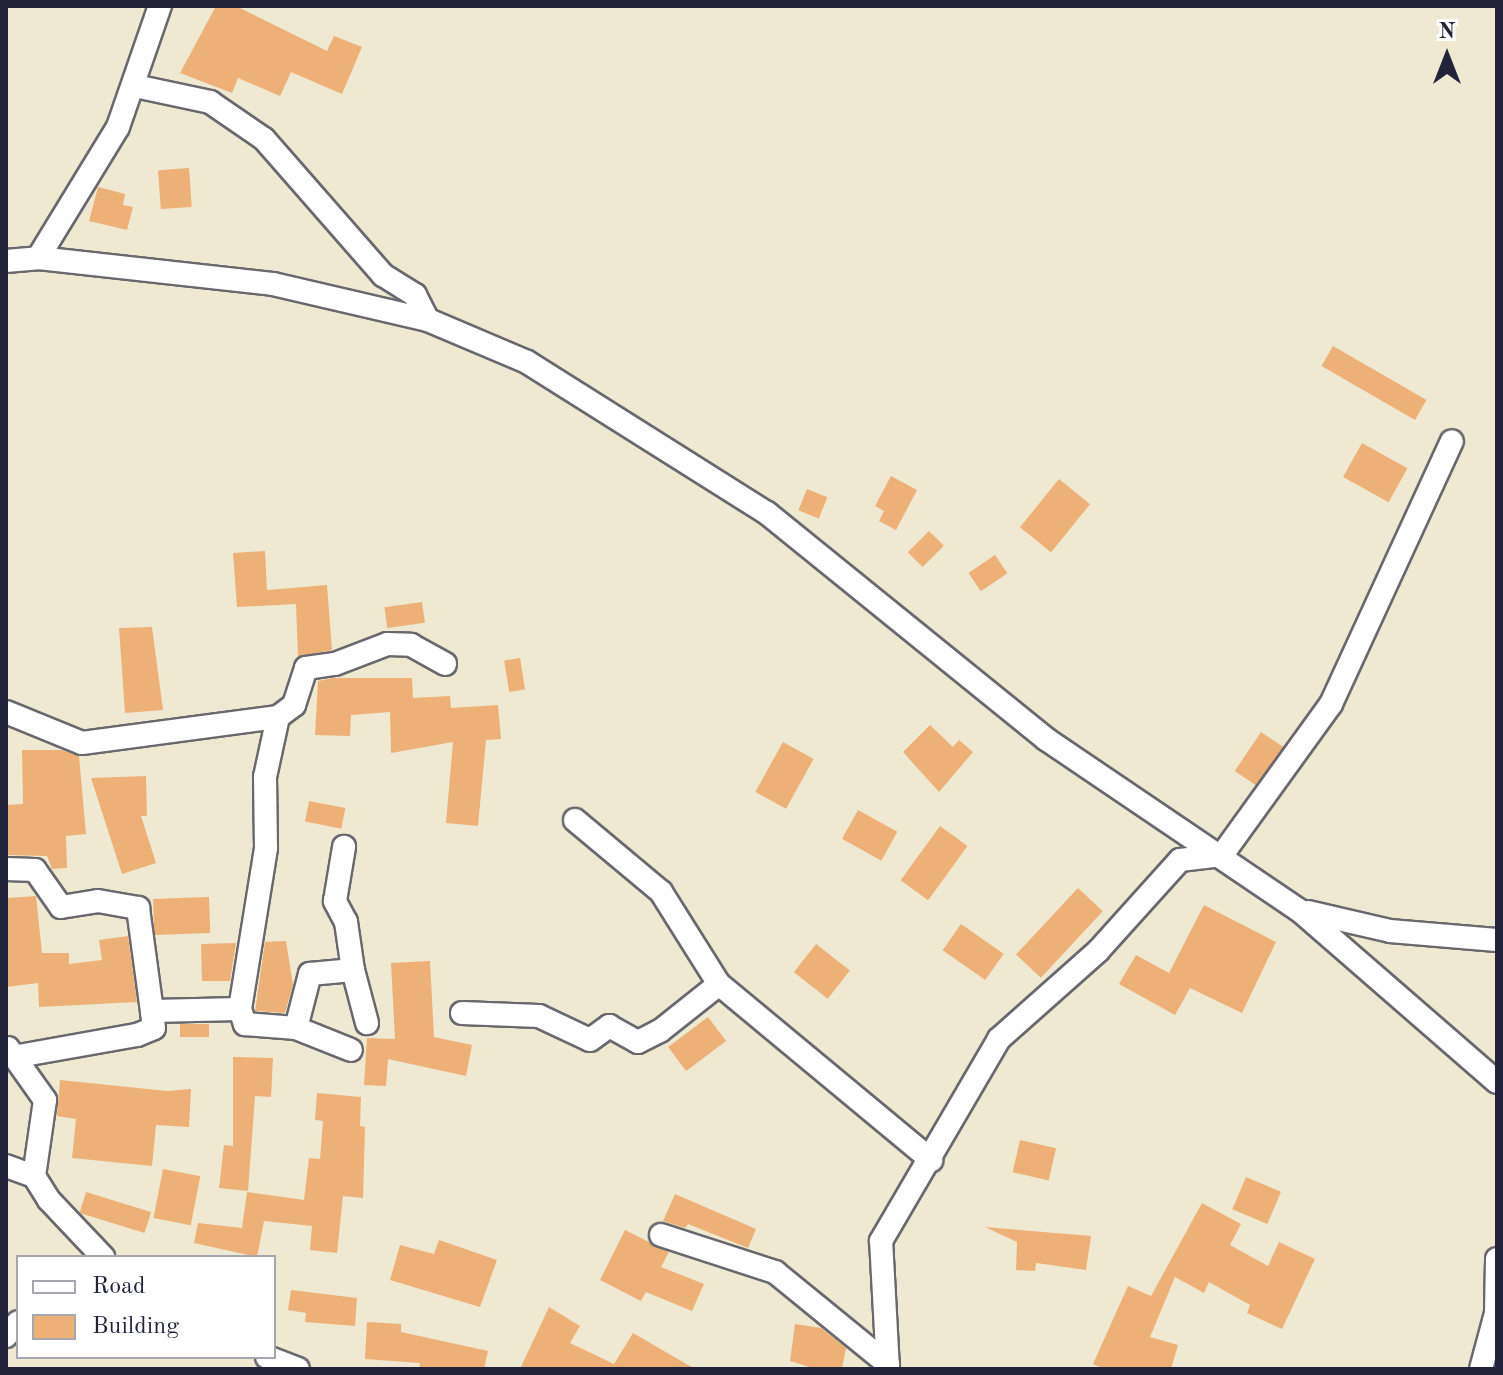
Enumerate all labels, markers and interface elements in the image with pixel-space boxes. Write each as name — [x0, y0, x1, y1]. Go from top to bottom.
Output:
north arrow — [1407, 16, 1487, 96]
text: N — [1439, 21, 1455, 43]
legend — [16, 1255, 276, 1359]
text: Road — [92, 1275, 145, 1299]
text: Building — [92, 1315, 179, 1339]

